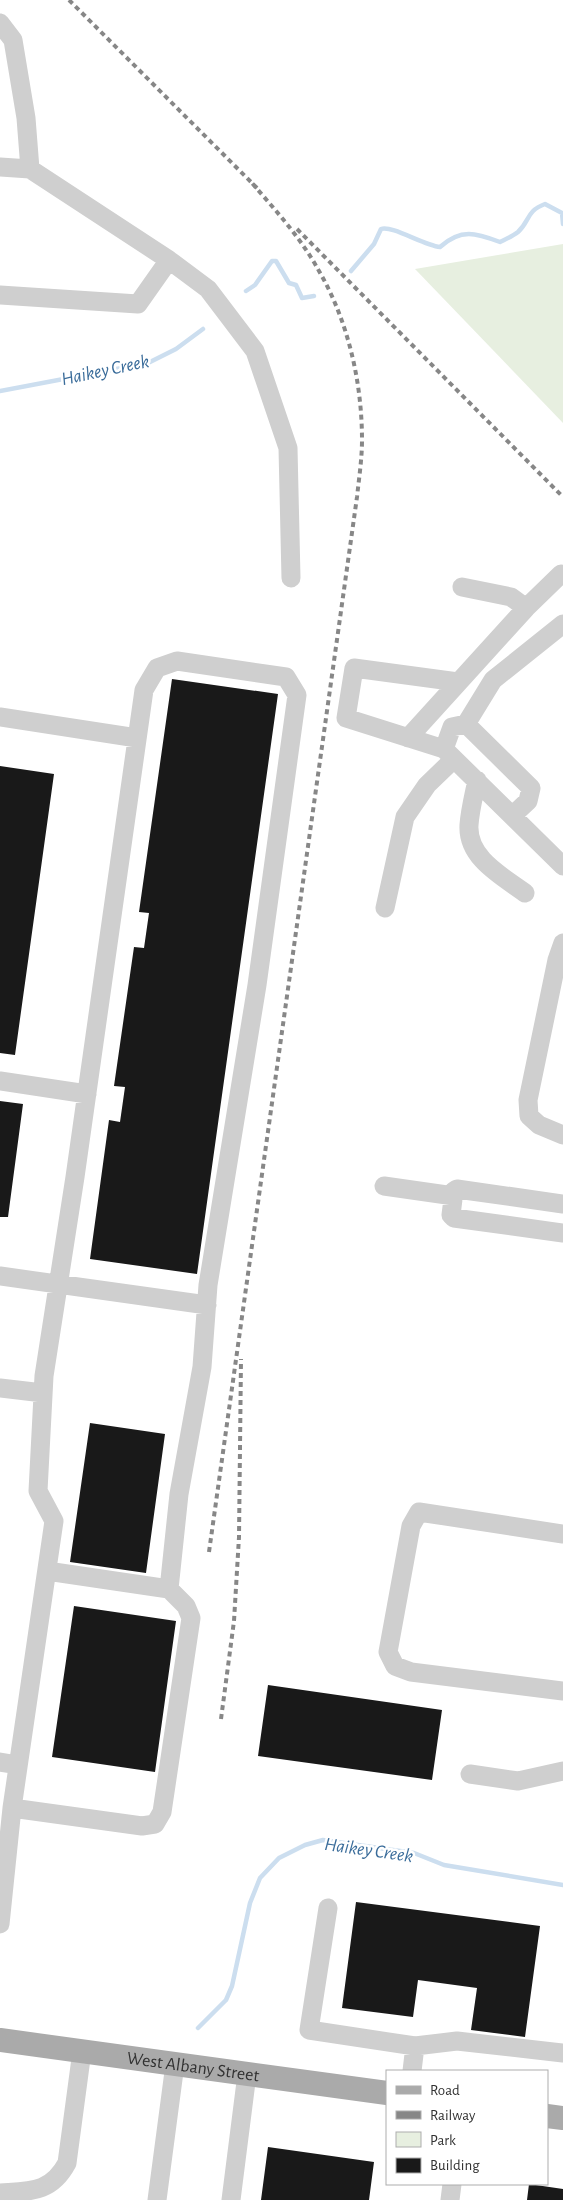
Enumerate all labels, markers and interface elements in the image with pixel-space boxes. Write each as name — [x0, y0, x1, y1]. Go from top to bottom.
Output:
water label: Haikey Creek — [60, 352, 151, 389]
water label: Haikey Creek — [323, 1835, 415, 1866]
street label: West Albany Street — [126, 2049, 261, 2085]
legend — [386, 2070, 548, 2185]
text: Road — [430, 2083, 460, 2098]
text: Railway — [430, 2108, 476, 2123]
text: Park — [430, 2133, 456, 2148]
text: Building — [430, 2158, 480, 2173]

